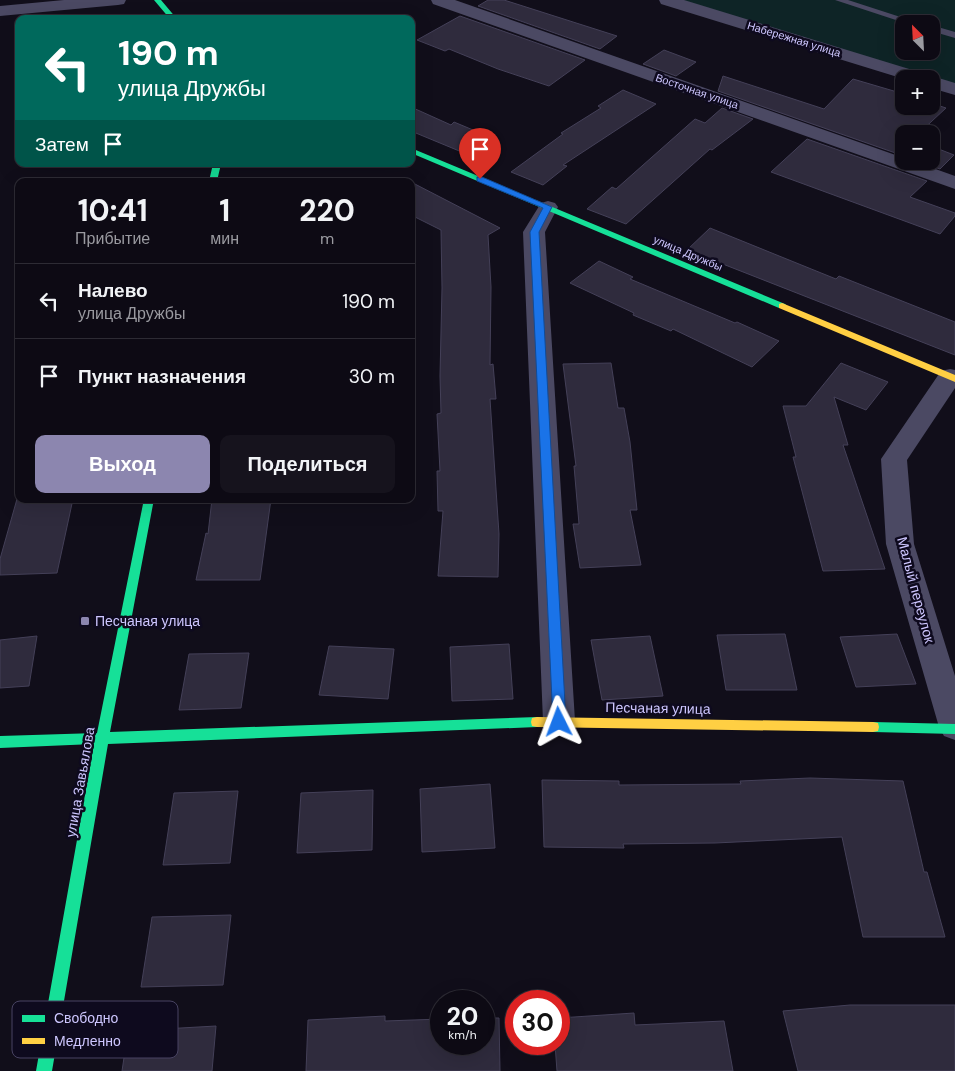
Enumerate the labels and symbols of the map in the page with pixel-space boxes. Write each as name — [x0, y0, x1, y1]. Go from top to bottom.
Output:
north arrow — [895, 15, 940, 60]
street label: Набережная улица — [746, 18, 843, 60]
street label: Восточная улица — [654, 70, 741, 112]
pin — [459, 128, 501, 179]
street label: улица Дружбы — [651, 232, 725, 274]
street label: Малый переулок — [893, 535, 939, 646]
place label: Песчаная улица — [95, 612, 200, 630]
marker: Песчаная улица — [79, 615, 91, 627]
position arrow — [532, 695, 584, 747]
street label: Песчаная улица — [605, 698, 711, 718]
street label: улица Завьялова — [61, 725, 99, 839]
speed limit sign: 30 — [505, 990, 570, 1055]
legend — [12, 1001, 178, 1058]
text: Свободно — [54, 1009, 119, 1027]
text: Медленно — [54, 1032, 121, 1050]

